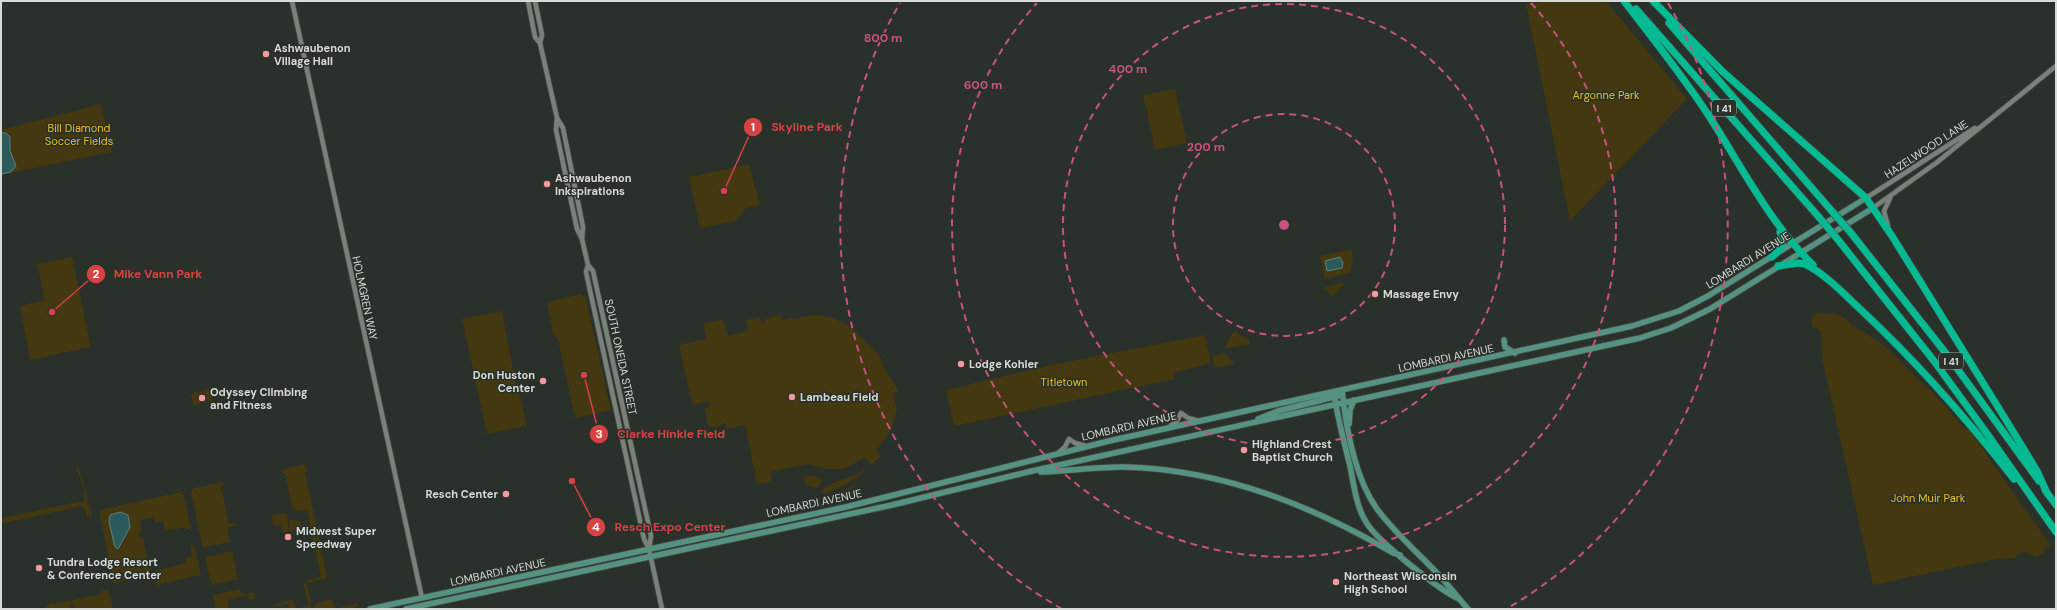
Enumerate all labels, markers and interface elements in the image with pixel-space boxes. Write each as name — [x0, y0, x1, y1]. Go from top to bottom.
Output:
text: 800 m — [864, 30, 902, 46]
place label: Ashwaubenon Village Hall — [274, 41, 351, 68]
marker: Ashwaubenon Village Hall — [261, 49, 271, 59]
text: 400 m — [1109, 61, 1147, 77]
text: 600 m — [964, 77, 1002, 93]
park label: Argonne Park — [1572, 88, 1640, 102]
road number: I 41 — [1712, 100, 1736, 116]
callout: Skyline Park — [743, 115, 850, 139]
street label: HAZELWOOD LANE — [1882, 117, 1970, 181]
text: 1 — [751, 119, 755, 135]
text: Skyline Park — [771, 119, 843, 135]
park label: Bill Diamond Soccer Fields — [45, 121, 113, 148]
text: 200 m — [1187, 139, 1225, 155]
place label: Ashwaubenon Inkspirations — [555, 171, 632, 198]
marker: Ashwaubenon Inkspirations — [542, 179, 552, 189]
centre of rings — [1277, 218, 1291, 232]
street label: LOMBARDI AVENUE — [1703, 228, 1793, 292]
street label: HOLMGREN WAY — [349, 255, 381, 342]
callout: Mike Vann Park — [86, 262, 210, 286]
text: 2 — [93, 266, 100, 282]
text: Mike Vann Park — [114, 266, 202, 282]
place label: Massage Envy — [1383, 287, 1459, 301]
marker: Massage Envy — [1370, 289, 1380, 299]
street label: SOUTH ONEIDA STREET — [602, 298, 640, 416]
street label: LOMBARDI AVENUE — [1397, 341, 1495, 375]
road number: I 41 — [1939, 353, 1963, 369]
place label: Lodge Kohler — [969, 357, 1039, 371]
marker: Lodge Kohler — [956, 359, 966, 369]
place label: Don Huston Center — [473, 368, 535, 395]
park label: Titletown — [1041, 375, 1087, 389]
marker: Don Huston Center — [538, 376, 548, 386]
place label: Odyssey Climbing and Fitness — [210, 385, 308, 412]
place label: Lambeau Field — [800, 390, 878, 404]
marker: Lambeau Field — [787, 392, 797, 402]
marker: Odyssey Climbing and Fitness — [197, 393, 207, 403]
street label: LOMBARDI AVENUE — [1080, 408, 1178, 444]
callout: Clarke Hinkle Field — [589, 422, 733, 446]
text: 3 — [595, 426, 603, 442]
text: Clarke Hinkle Field — [617, 426, 725, 442]
place label: Highland Crest Baptist Church — [1252, 437, 1333, 464]
marker: Highland Crest Baptist Church — [1239, 445, 1249, 455]
street label: LOMBARDI AVENUE — [765, 486, 863, 520]
place label: Resch Center — [426, 487, 498, 501]
marker: Resch Center — [501, 489, 511, 499]
park label: John Muir Park — [1891, 491, 1966, 505]
callout: Resch Expo Center — [586, 515, 733, 539]
text: 4 — [592, 519, 600, 535]
text: Resch Expo Center — [615, 519, 726, 535]
place label: Midwest Super Speedway — [296, 524, 377, 551]
marker: Midwest Super Speedway — [283, 532, 293, 542]
place label: Tundra Lodge Resort & Conference Center — [47, 555, 162, 582]
street label: LOMBARDI AVENUE — [449, 555, 547, 589]
marker: Tundra Lodge Resort & Conference Center — [34, 563, 44, 573]
place label: Northeast Wisconsin High School — [1344, 569, 1457, 596]
marker: Northeast Wisconsin High School — [1331, 577, 1341, 587]

